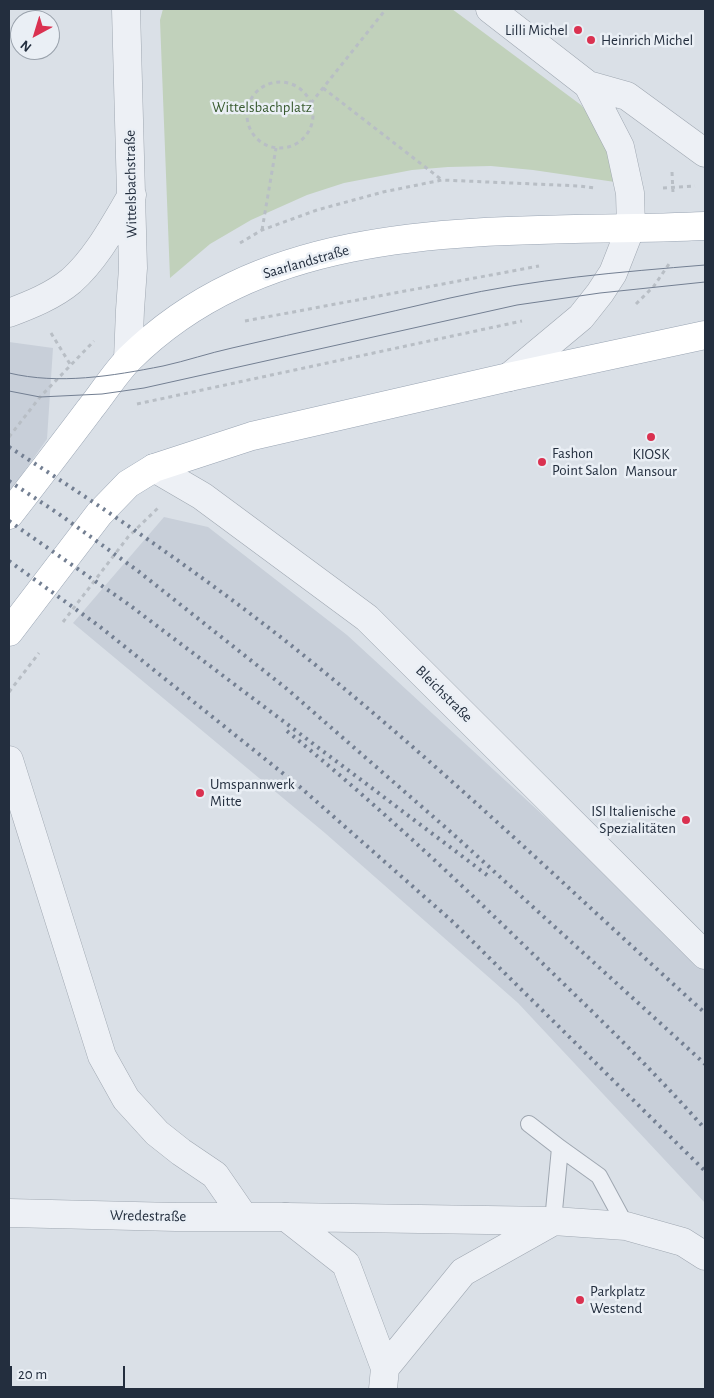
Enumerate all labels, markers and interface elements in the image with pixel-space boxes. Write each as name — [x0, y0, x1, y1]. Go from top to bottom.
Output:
north arrow — [10, 10, 60, 60]
place label: Lilli Michel — [505, 21, 568, 39]
marker: Lilli Michel — [572, 24, 584, 36]
place label: Heinrich Michel — [601, 31, 693, 49]
marker: Heinrich Michel — [585, 34, 597, 46]
text: N — [18, 37, 34, 54]
park label: Wittelsbachplatz — [212, 98, 312, 116]
street label: Wittelsbachstraße — [121, 130, 141, 238]
street label: Saarlandstraße — [261, 241, 351, 283]
marker: KIOSK Mansour — [645, 431, 657, 443]
place label: Fashon Point Salon — [552, 444, 618, 479]
place label: KIOSK Mansour — [625, 445, 677, 480]
marker: Fashon Point Salon — [536, 456, 548, 468]
street label: Bleichstraße — [412, 662, 476, 726]
place label: Umspannwerk Mitte — [210, 775, 295, 810]
marker: Umspannwerk Mitte — [194, 787, 206, 799]
place label: ISI Italienische Spezialitäten — [591, 802, 676, 837]
marker: ISI Italienische Spezialitäten — [680, 814, 692, 826]
street label: Wredestraße — [110, 1206, 186, 1226]
place label: Parkplatz Westend — [590, 1282, 645, 1317]
marker: Parkplatz Westend — [574, 1294, 586, 1306]
scale bar — [12, 1356, 128, 1388]
text: 20 m — [18, 1367, 47, 1382]

